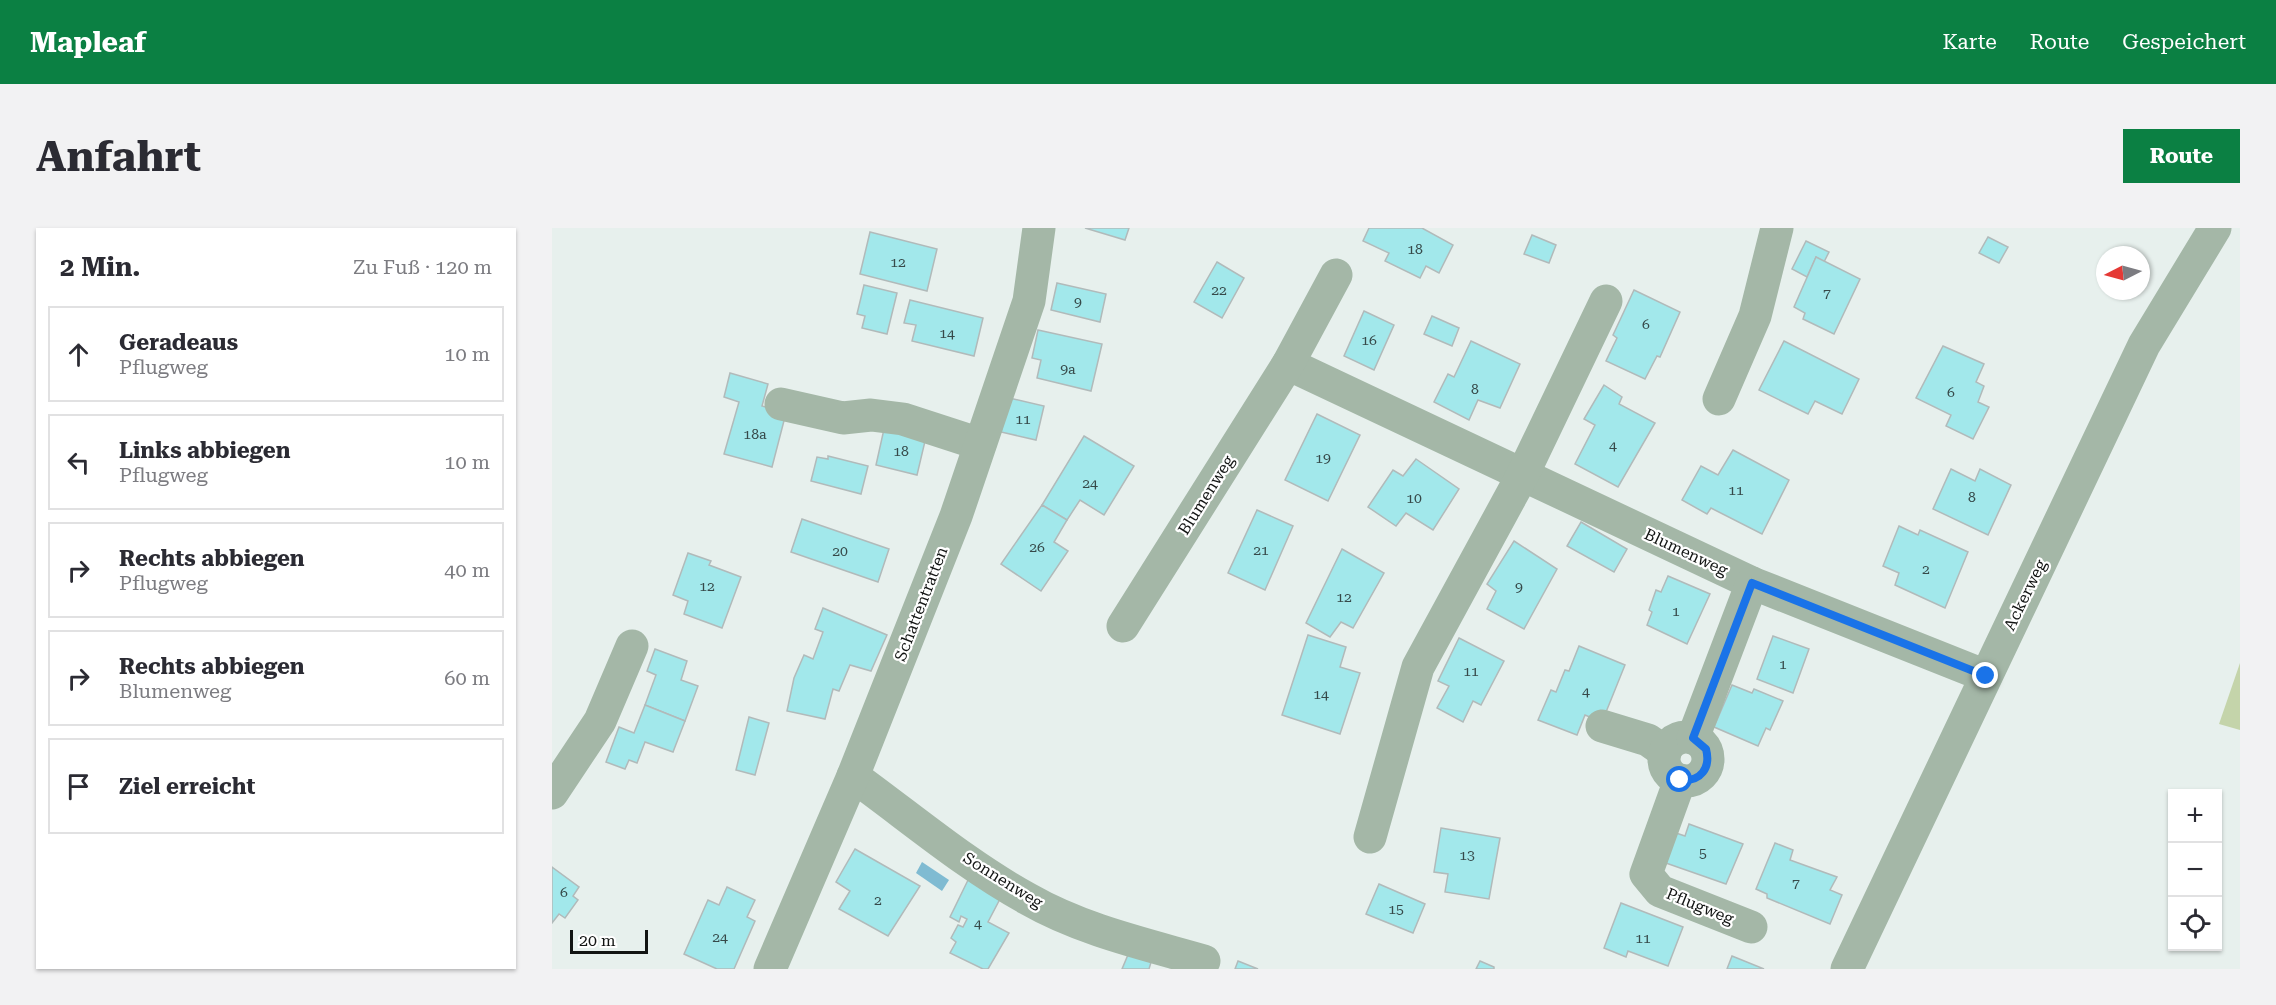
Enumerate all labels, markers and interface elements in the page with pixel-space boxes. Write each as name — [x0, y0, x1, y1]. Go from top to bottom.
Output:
text: Mapleaf — [30, 26, 146, 59]
text: Karte — [1942, 30, 1997, 54]
text: Route — [2030, 30, 2089, 54]
text: Gespeichert — [2122, 30, 2246, 54]
button: Route — [2123, 129, 2240, 183]
text: Anfahrt — [36, 132, 201, 181]
house number: 18 — [1407, 241, 1423, 257]
north arrow — [2096, 246, 2150, 300]
text: 2 Min. — [60, 252, 141, 282]
house number: 12 — [890, 254, 906, 270]
text: Zu Fuß · 120 m — [353, 255, 492, 279]
house number: 22 — [1211, 282, 1227, 298]
house number: 7 — [1823, 285, 1831, 301]
house number: 9 — [1074, 294, 1082, 310]
house number: 6 — [1642, 316, 1650, 332]
house number: 14 — [939, 325, 955, 341]
text: Geradeaus — [119, 330, 238, 355]
house number: 16 — [1361, 332, 1377, 348]
icon: ahead — [62, 338, 95, 371]
text: 10 m — [444, 342, 490, 366]
text: Pflugweg — [119, 355, 208, 379]
house number: 9a — [1060, 361, 1076, 377]
house number: 8 — [1471, 381, 1479, 397]
house number: 6 — [1947, 384, 1955, 400]
house number: 11 — [1015, 411, 1031, 427]
house number: 18a — [743, 426, 767, 442]
house number: 4 — [1609, 437, 1617, 453]
text: Links abbiegen — [119, 438, 290, 463]
house number: 18 — [893, 443, 909, 459]
icon: left — [62, 446, 95, 479]
text: 10 m — [444, 450, 490, 474]
house number: 19 — [1315, 450, 1331, 466]
street label: Blumenweg — [1174, 451, 1238, 538]
text: Pflugweg — [119, 463, 208, 487]
house number: 24 — [1082, 475, 1098, 491]
house number: 11 — [1728, 482, 1744, 498]
house number: 8 — [1968, 489, 1976, 505]
house number: 10 — [1406, 490, 1422, 506]
street label: Blumenweg — [1641, 524, 1732, 580]
house number: 26 — [1029, 539, 1045, 555]
house number: 21 — [1253, 542, 1269, 558]
house number: 20 — [832, 543, 848, 559]
street label: Schattentratten — [890, 544, 952, 664]
text: Rechts abbiegen — [119, 546, 305, 571]
icon: right — [62, 554, 95, 587]
street label: Ackerweg — [2000, 556, 2051, 633]
text: 40 m — [444, 558, 490, 582]
house number: 2 — [1922, 561, 1930, 577]
text: Pflugweg — [119, 571, 208, 595]
house number: 12 — [699, 578, 715, 594]
house number: 9 — [1515, 579, 1523, 595]
house number: 12 — [1336, 589, 1352, 605]
house number: 1 — [1672, 603, 1680, 619]
text: Rechts abbiegen — [119, 654, 305, 679]
house number: 1 — [1779, 656, 1787, 672]
icon: right — [62, 662, 95, 695]
route end — [1972, 662, 1998, 688]
house number: 11 — [1463, 663, 1479, 679]
text: 60 m — [444, 666, 490, 690]
text: Blumenweg — [119, 679, 231, 703]
house number: 4 — [1582, 683, 1590, 699]
house number: 14 — [1313, 686, 1329, 702]
route start — [1666, 766, 1692, 792]
icon: arrive — [62, 770, 95, 803]
text: Ziel erreicht — [119, 774, 255, 799]
map controls — [2168, 789, 2222, 951]
button: + — [2168, 789, 2222, 843]
button: − — [2168, 843, 2222, 897]
house number: 5 — [1699, 845, 1707, 861]
house number: 13 — [1459, 847, 1475, 863]
street label: Sonnenweg — [960, 848, 1047, 912]
house number: 7 — [1792, 875, 1800, 891]
house number: 6 — [560, 884, 568, 900]
street label: Pflugweg — [1664, 884, 1737, 928]
house number: 2 — [874, 892, 882, 908]
button: locate — [2168, 897, 2222, 951]
house number: 15 — [1388, 901, 1404, 917]
house number: 4 — [974, 915, 982, 931]
scale bar — [570, 927, 648, 954]
house number: 24 — [712, 929, 728, 945]
house number: 11 — [1635, 930, 1651, 946]
text: 20 m — [579, 931, 616, 950]

